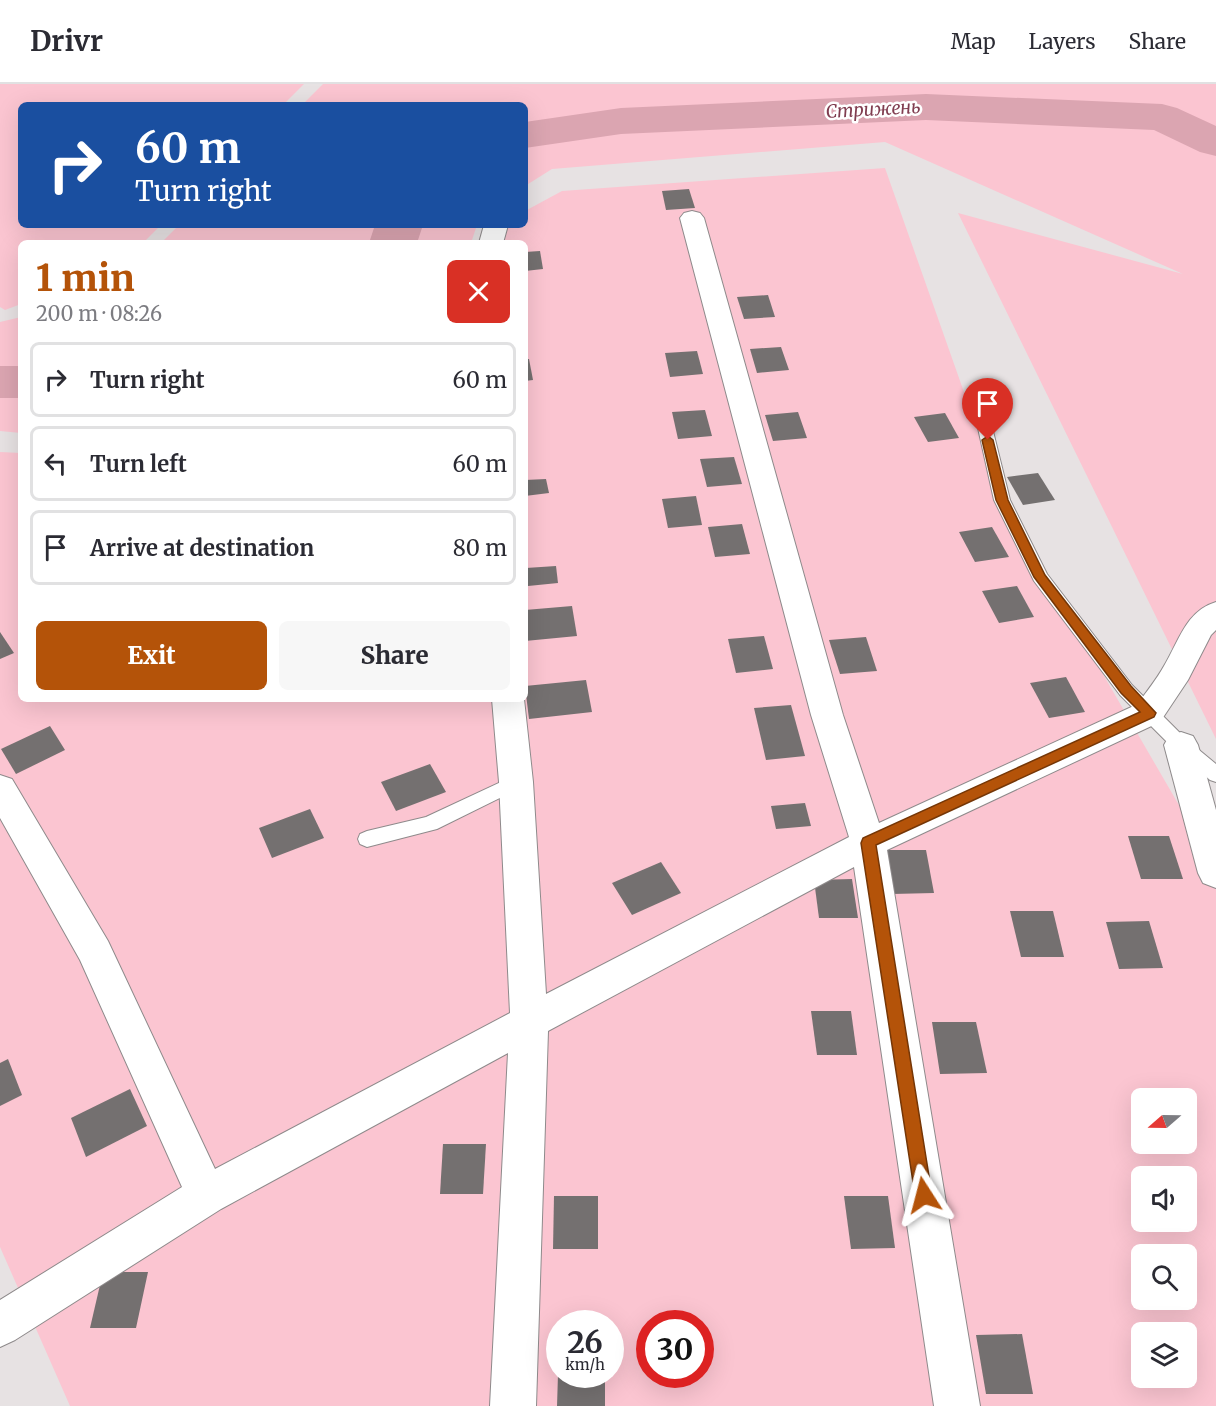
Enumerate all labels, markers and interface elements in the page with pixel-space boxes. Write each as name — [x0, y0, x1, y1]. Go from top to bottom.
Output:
text: Drivr — [30, 23, 103, 59]
text: Map — [951, 28, 996, 55]
text: Layers — [1029, 28, 1096, 55]
text: Share — [1129, 28, 1186, 55]
water label: Стрижень — [825, 95, 921, 123]
text: 60 m — [135, 122, 241, 174]
icon: right — [36, 126, 114, 204]
text: Turn right — [135, 174, 272, 208]
text: 1 min — [36, 256, 135, 301]
button: close — [447, 260, 510, 323]
text: 200 m · 08:26 — [36, 301, 162, 326]
icon: right — [39, 363, 72, 396]
text: Turn right — [90, 366, 204, 394]
text: 60 m — [453, 366, 507, 394]
pin — [962, 378, 1013, 440]
icon: arrive — [971, 387, 1004, 420]
icon: left — [39, 447, 72, 480]
text: Turn left — [90, 450, 187, 478]
text: 60 m — [453, 450, 507, 478]
icon: arrive — [39, 531, 72, 564]
text: Arrive at destination — [90, 534, 314, 562]
text: 80 m — [453, 534, 507, 562]
button: Exit — [36, 621, 267, 690]
button: Share — [279, 621, 510, 690]
north arrow — [1131, 1088, 1197, 1154]
map controls — [1131, 1088, 1197, 1388]
position arrow — [892, 1163, 956, 1227]
button: sound — [1131, 1166, 1197, 1232]
button: search — [1131, 1244, 1197, 1310]
speed limit sign: 30 — [636, 1310, 714, 1388]
button: layers — [1131, 1322, 1197, 1388]
text: 26 — [567, 1323, 603, 1361]
text: km/h — [565, 1355, 605, 1374]

